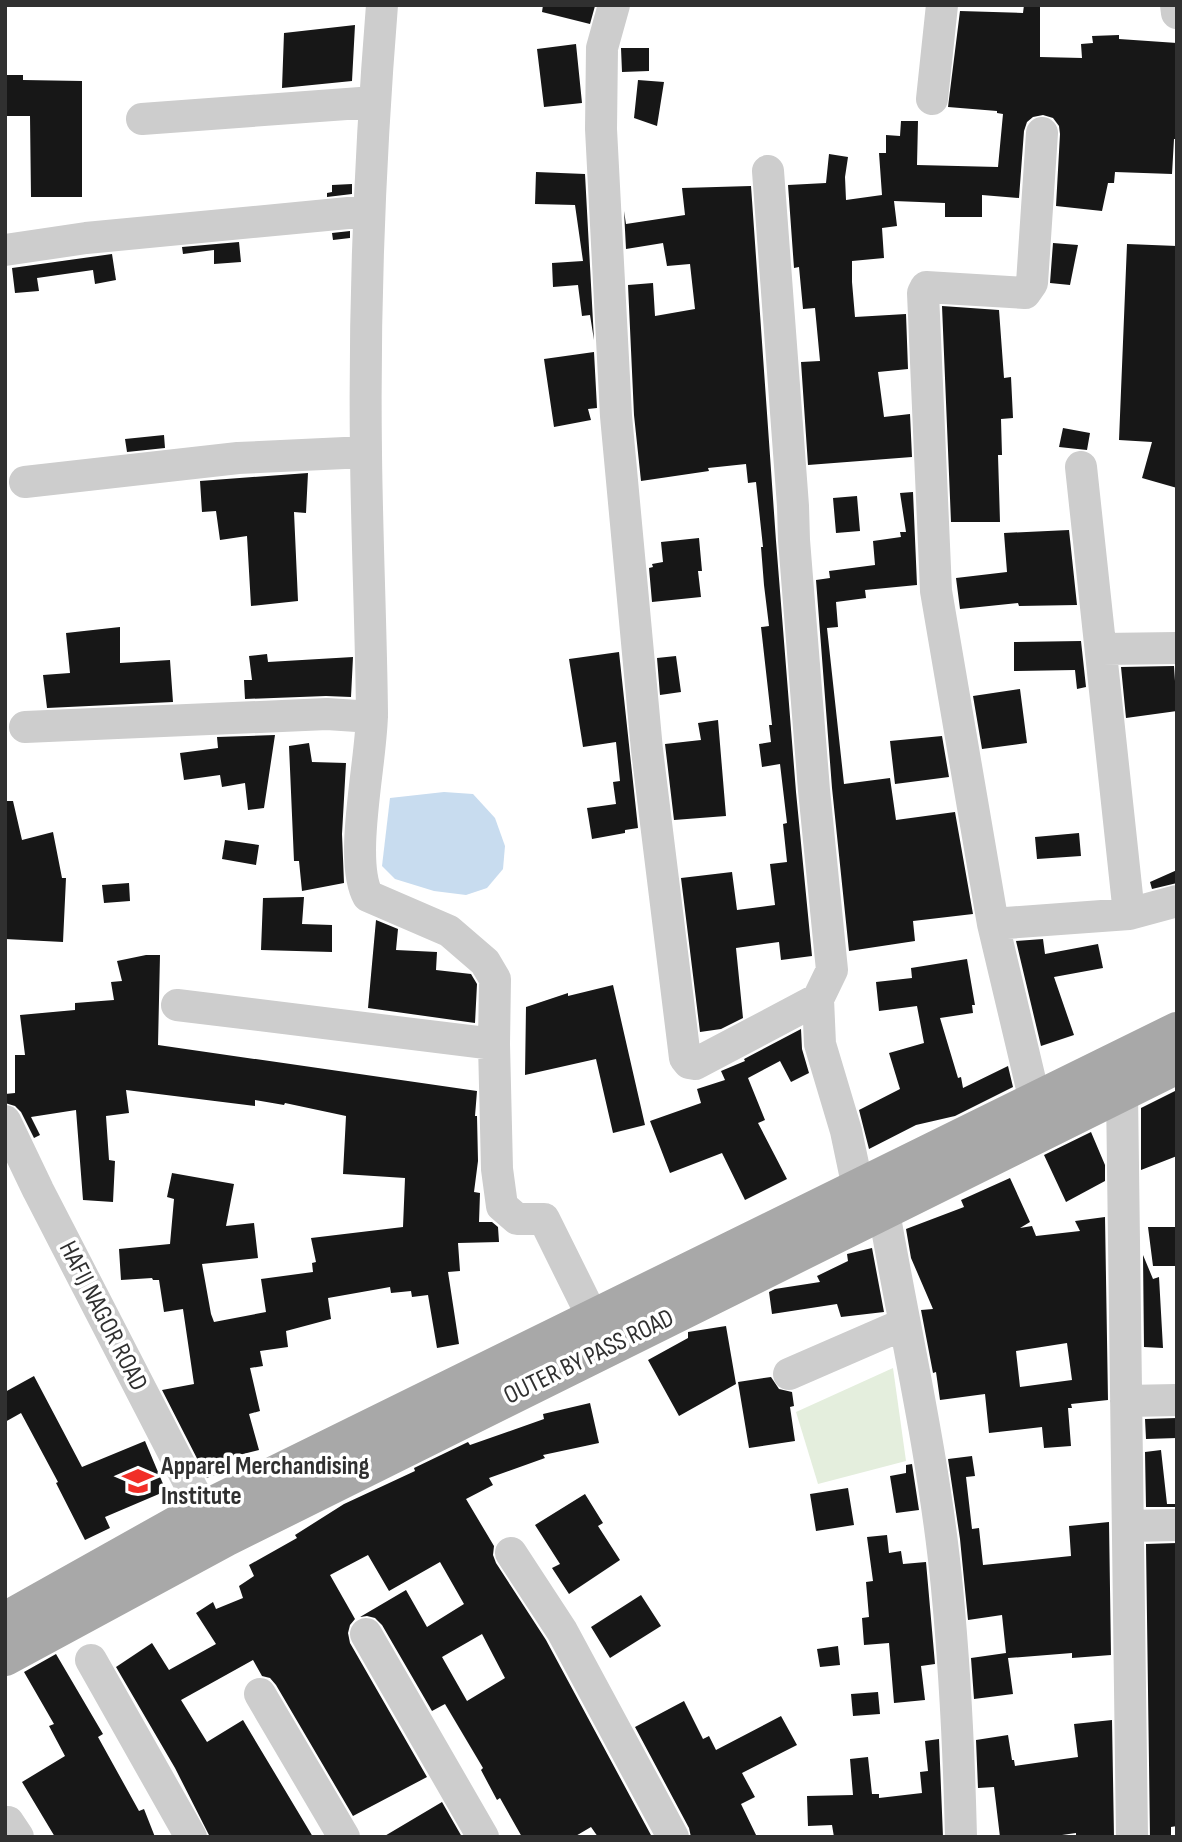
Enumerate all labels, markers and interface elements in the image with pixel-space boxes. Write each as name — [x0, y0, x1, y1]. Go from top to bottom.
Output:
street label: HAFIJ NAGOR ROAD — [52, 1236, 154, 1396]
street label: OUTER BY PASS ROAD — [499, 1302, 679, 1412]
place label: Apparel Merchandising Institute — [160, 1451, 369, 1512]
school or university icon: Apparel Merchandising Institute — [121, 1464, 155, 1498]

